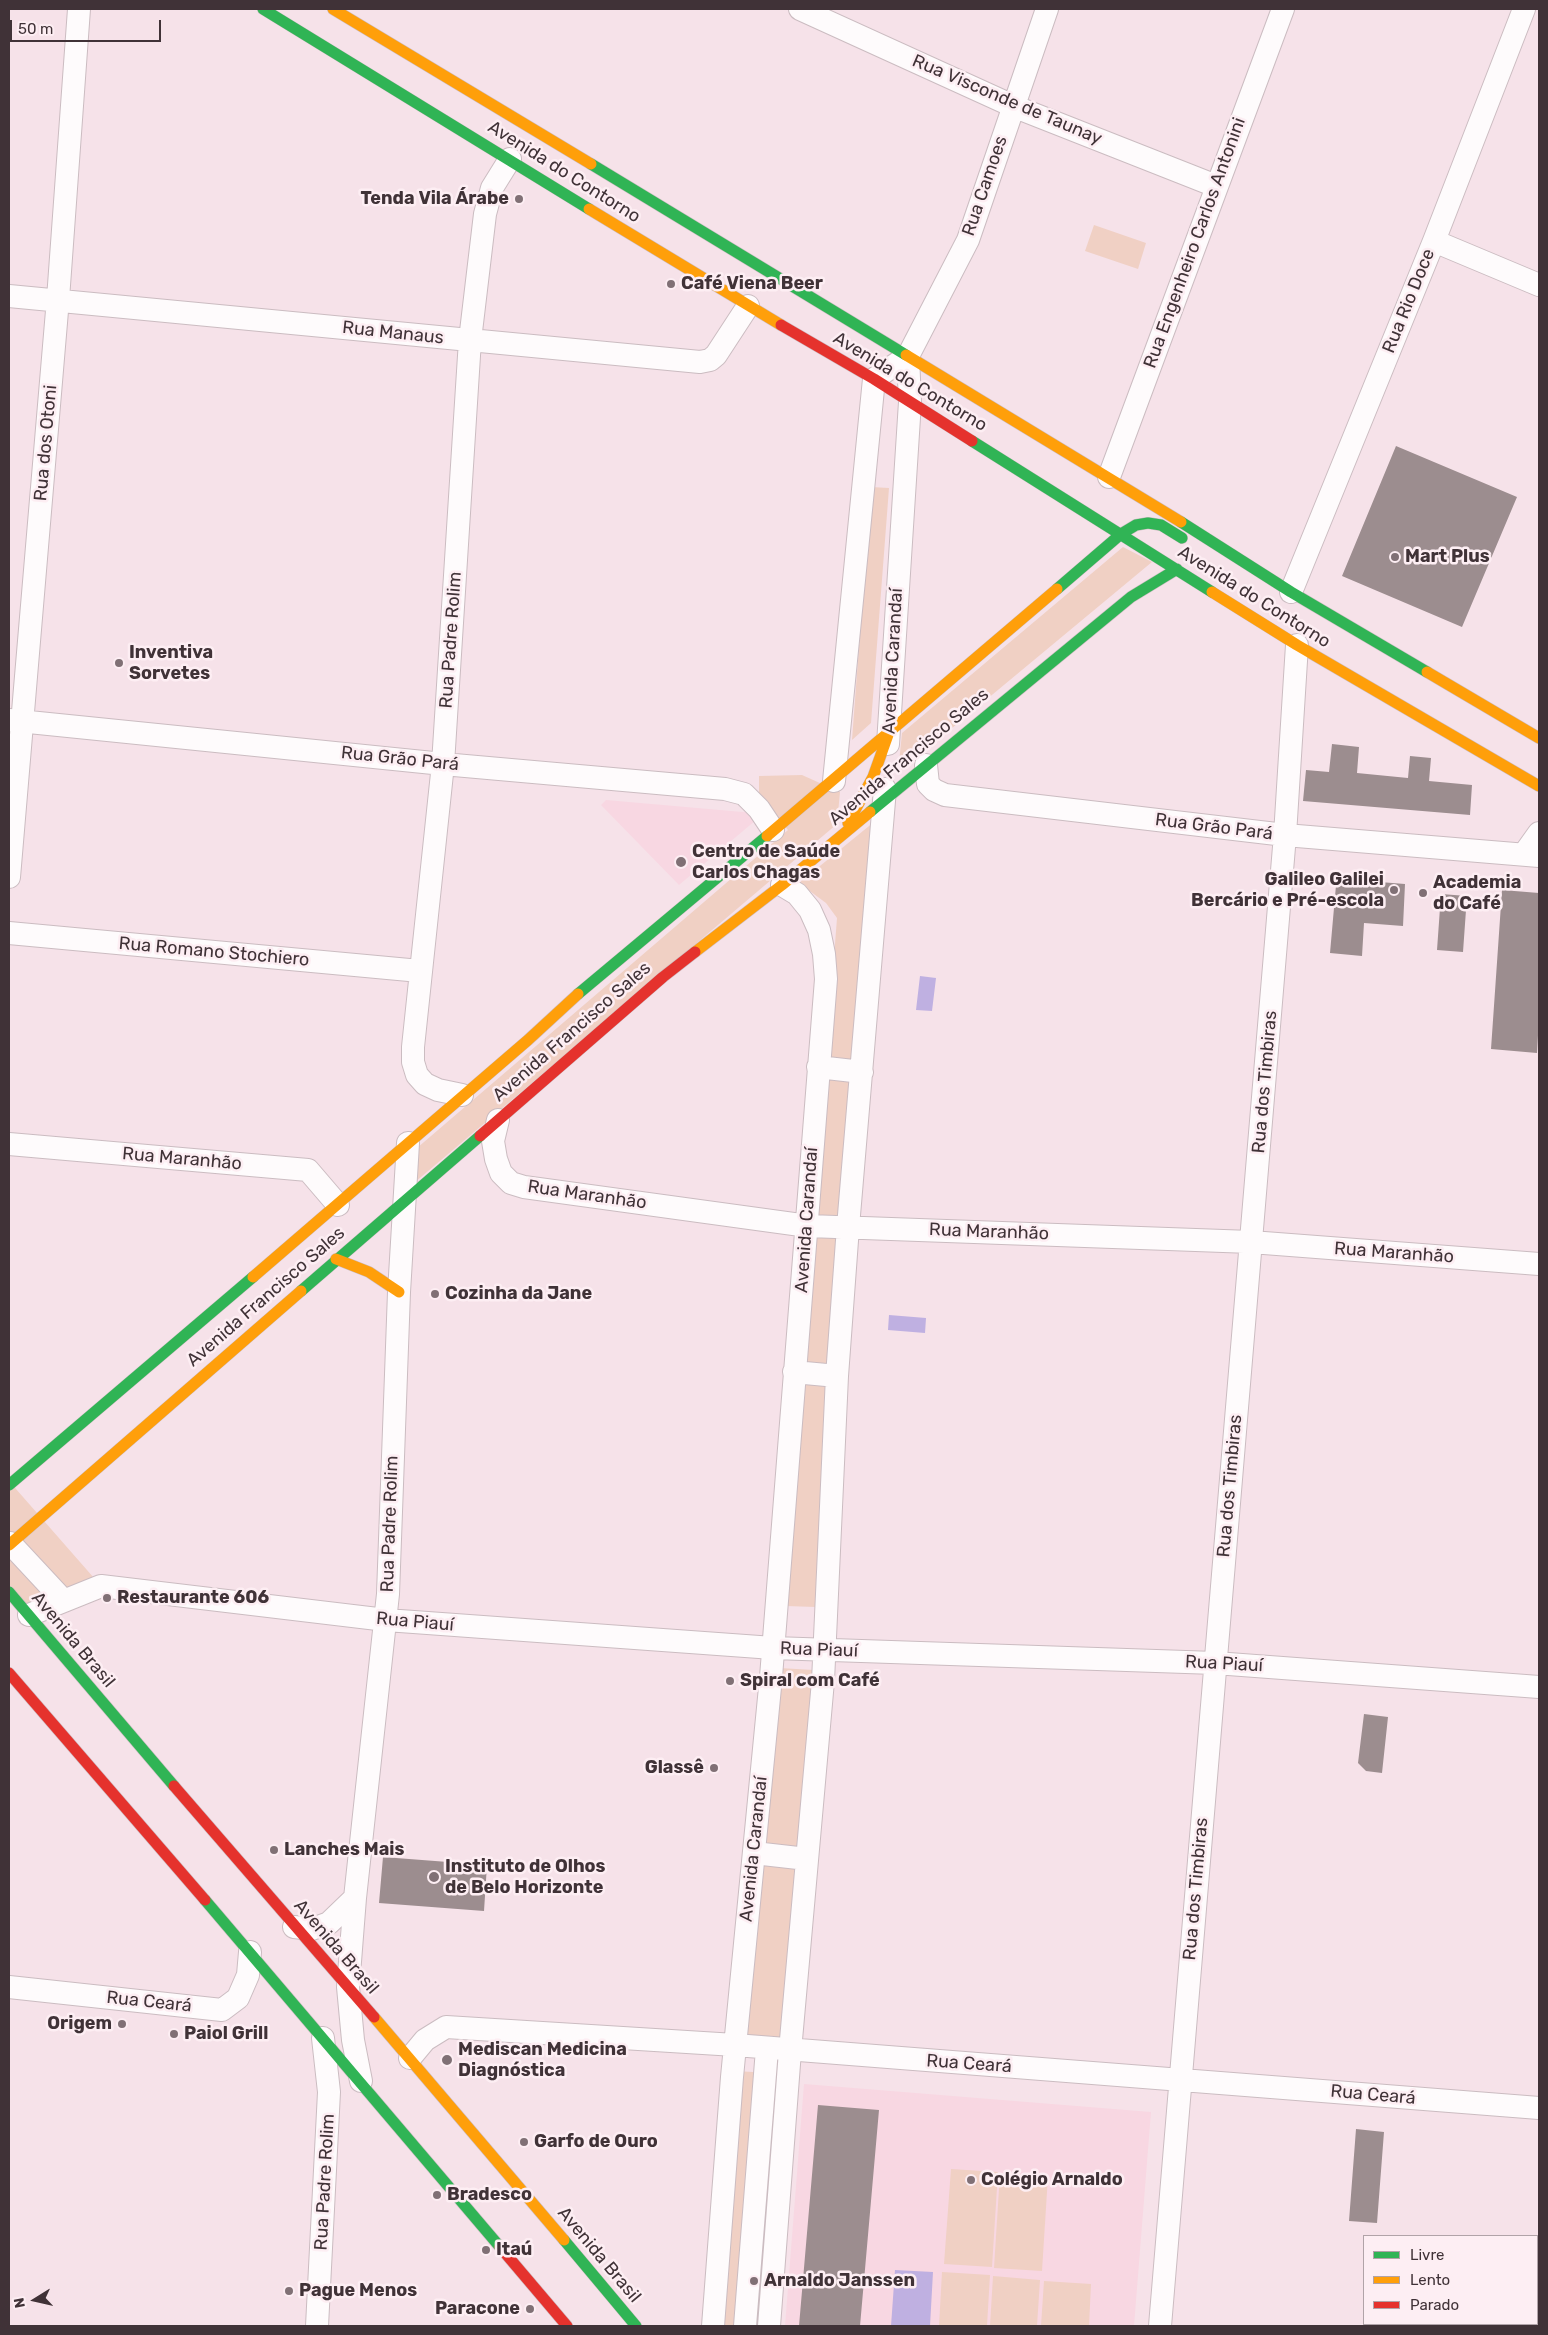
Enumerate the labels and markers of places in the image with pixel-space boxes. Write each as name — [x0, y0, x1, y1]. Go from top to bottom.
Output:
place label: Tenda Vila Árabe — [361, 188, 509, 210]
marker: Tenda Vila Árabe — [513, 193, 525, 205]
place label: Café Viena Beer — [681, 273, 823, 295]
marker: Café Viena Beer — [665, 278, 677, 290]
place label: Mart Plus — [1405, 546, 1490, 568]
marker: Mart Plus — [1389, 551, 1401, 563]
place label: Inventiva Sorvetes — [129, 642, 213, 684]
marker: Inventiva Sorvetes — [113, 657, 125, 669]
place label: Centro de Saúde Carlos Chagas — [692, 841, 840, 884]
marker: Centro de Saúde Carlos Chagas — [674, 855, 688, 869]
place label: Galileo Galilei Bercário e Pré-escola — [1191, 869, 1384, 912]
place label: Academia do Café — [1433, 872, 1521, 914]
marker: Galileo Galilei Bercário e Pré-escola — [1388, 884, 1400, 896]
marker: Academia do Café — [1417, 887, 1429, 899]
place label: Cozinha da Jane — [445, 1283, 592, 1305]
marker: Cozinha da Jane — [429, 1288, 441, 1300]
place label: Restaurante 606 — [117, 1587, 269, 1609]
marker: Restaurante 606 — [101, 1592, 113, 1604]
place label: Spiral com Café — [740, 1670, 880, 1692]
marker: Spiral com Café — [724, 1675, 736, 1687]
place label: Glassê — [645, 1757, 704, 1779]
marker: Glassê — [708, 1762, 720, 1774]
place label: Lanches Mais — [284, 1839, 404, 1861]
marker: Lanches Mais — [268, 1844, 280, 1856]
place label: Instituto de Olhos de Belo Horizonte — [445, 1856, 606, 1898]
marker: Instituto de Olhos de Belo Horizonte — [427, 1870, 441, 1884]
place label: Origem — [47, 2013, 112, 2035]
marker: Origem — [116, 2018, 128, 2030]
place label: Paiol Grill — [184, 2023, 268, 2045]
marker: Paiol Grill — [168, 2028, 180, 2040]
place label: Mediscan Medicina Diagnóstica — [458, 2039, 627, 2082]
marker: Mediscan Medicina Diagnóstica — [440, 2053, 454, 2067]
place label: Garfo de Ouro — [534, 2131, 658, 2153]
marker: Garfo de Ouro — [518, 2136, 530, 2148]
place label: Colégio Arnaldo — [981, 2169, 1123, 2191]
marker: Colégio Arnaldo — [965, 2174, 977, 2186]
place label: Bradesco — [447, 2184, 532, 2206]
marker: Bradesco — [431, 2189, 443, 2201]
place label: Itaú — [496, 2239, 532, 2261]
marker: Itaú — [480, 2244, 492, 2256]
place label: Arnaldo Janssen — [764, 2270, 915, 2292]
marker: Arnaldo Janssen — [748, 2275, 760, 2287]
place label: Pague Menos — [299, 2280, 417, 2302]
marker: Pague Menos — [283, 2285, 295, 2297]
place label: Paracone — [435, 2298, 520, 2320]
marker: Paracone — [524, 2303, 536, 2315]

